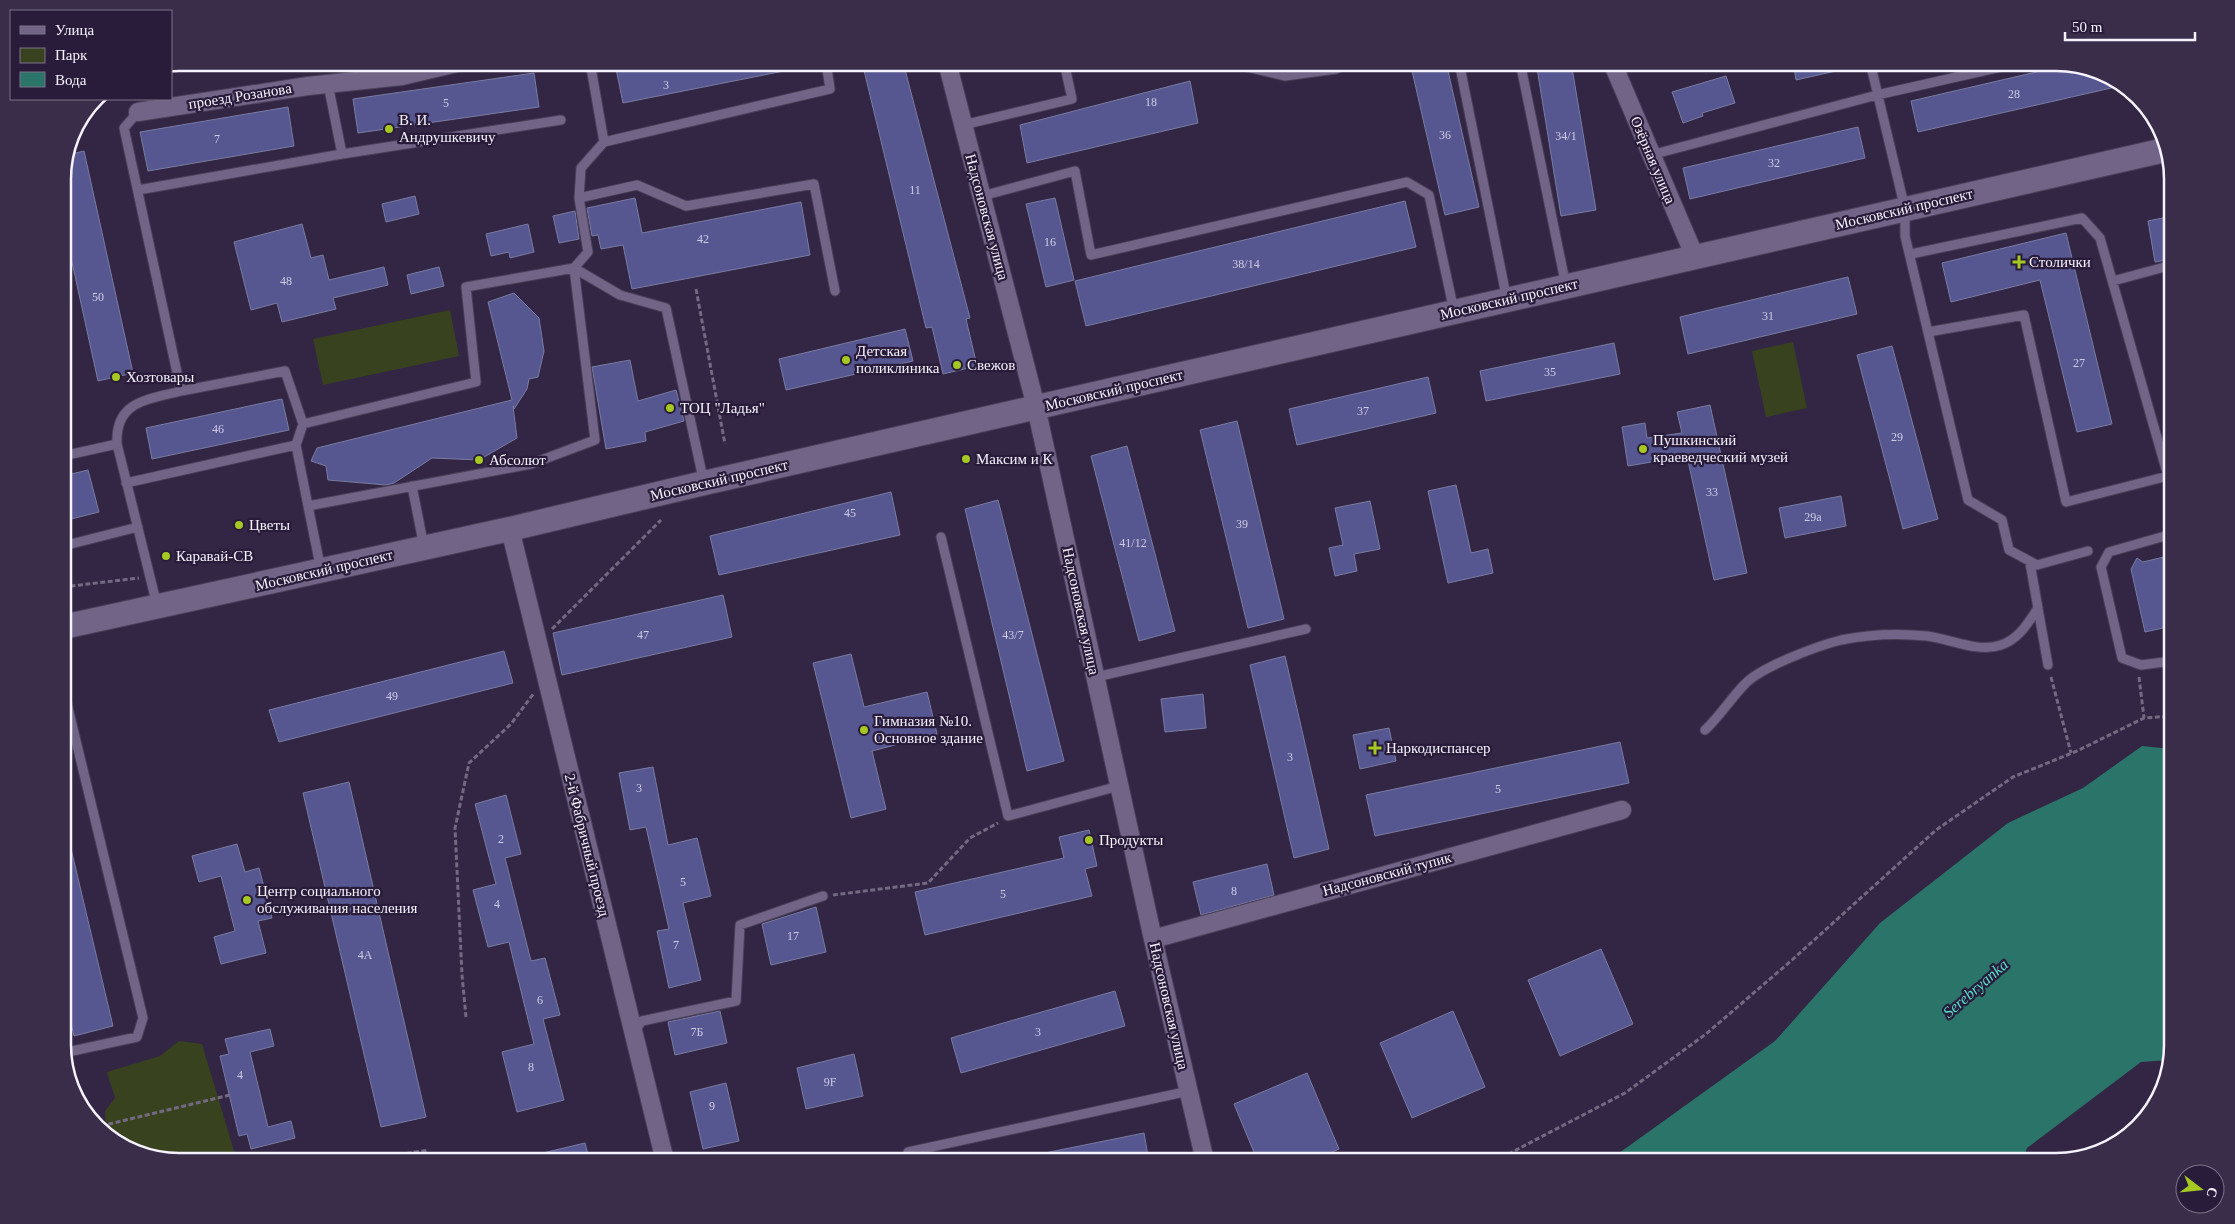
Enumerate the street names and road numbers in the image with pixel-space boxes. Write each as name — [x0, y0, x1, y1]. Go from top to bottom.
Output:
street label: проезд Розанова — [187, 80, 293, 112]
street label: Озёрная улица — [1627, 114, 1679, 206]
street label: Надсоновская улица — [962, 152, 1012, 282]
street label: Московский проспект — [1834, 185, 1975, 233]
street label: Московский проспект — [1439, 275, 1580, 323]
street label: Московский проспект — [1044, 366, 1185, 414]
street label: Московский проспект — [649, 456, 790, 504]
street label: Московский проспект — [254, 546, 395, 594]
street label: Надсоновская улица — [1060, 546, 1102, 677]
street label: 2-й Фабричный проезд — [561, 772, 613, 918]
street label: Надсоновский тупик — [1321, 849, 1454, 899]
street label: Надсоновская улица — [1147, 941, 1191, 1071]

